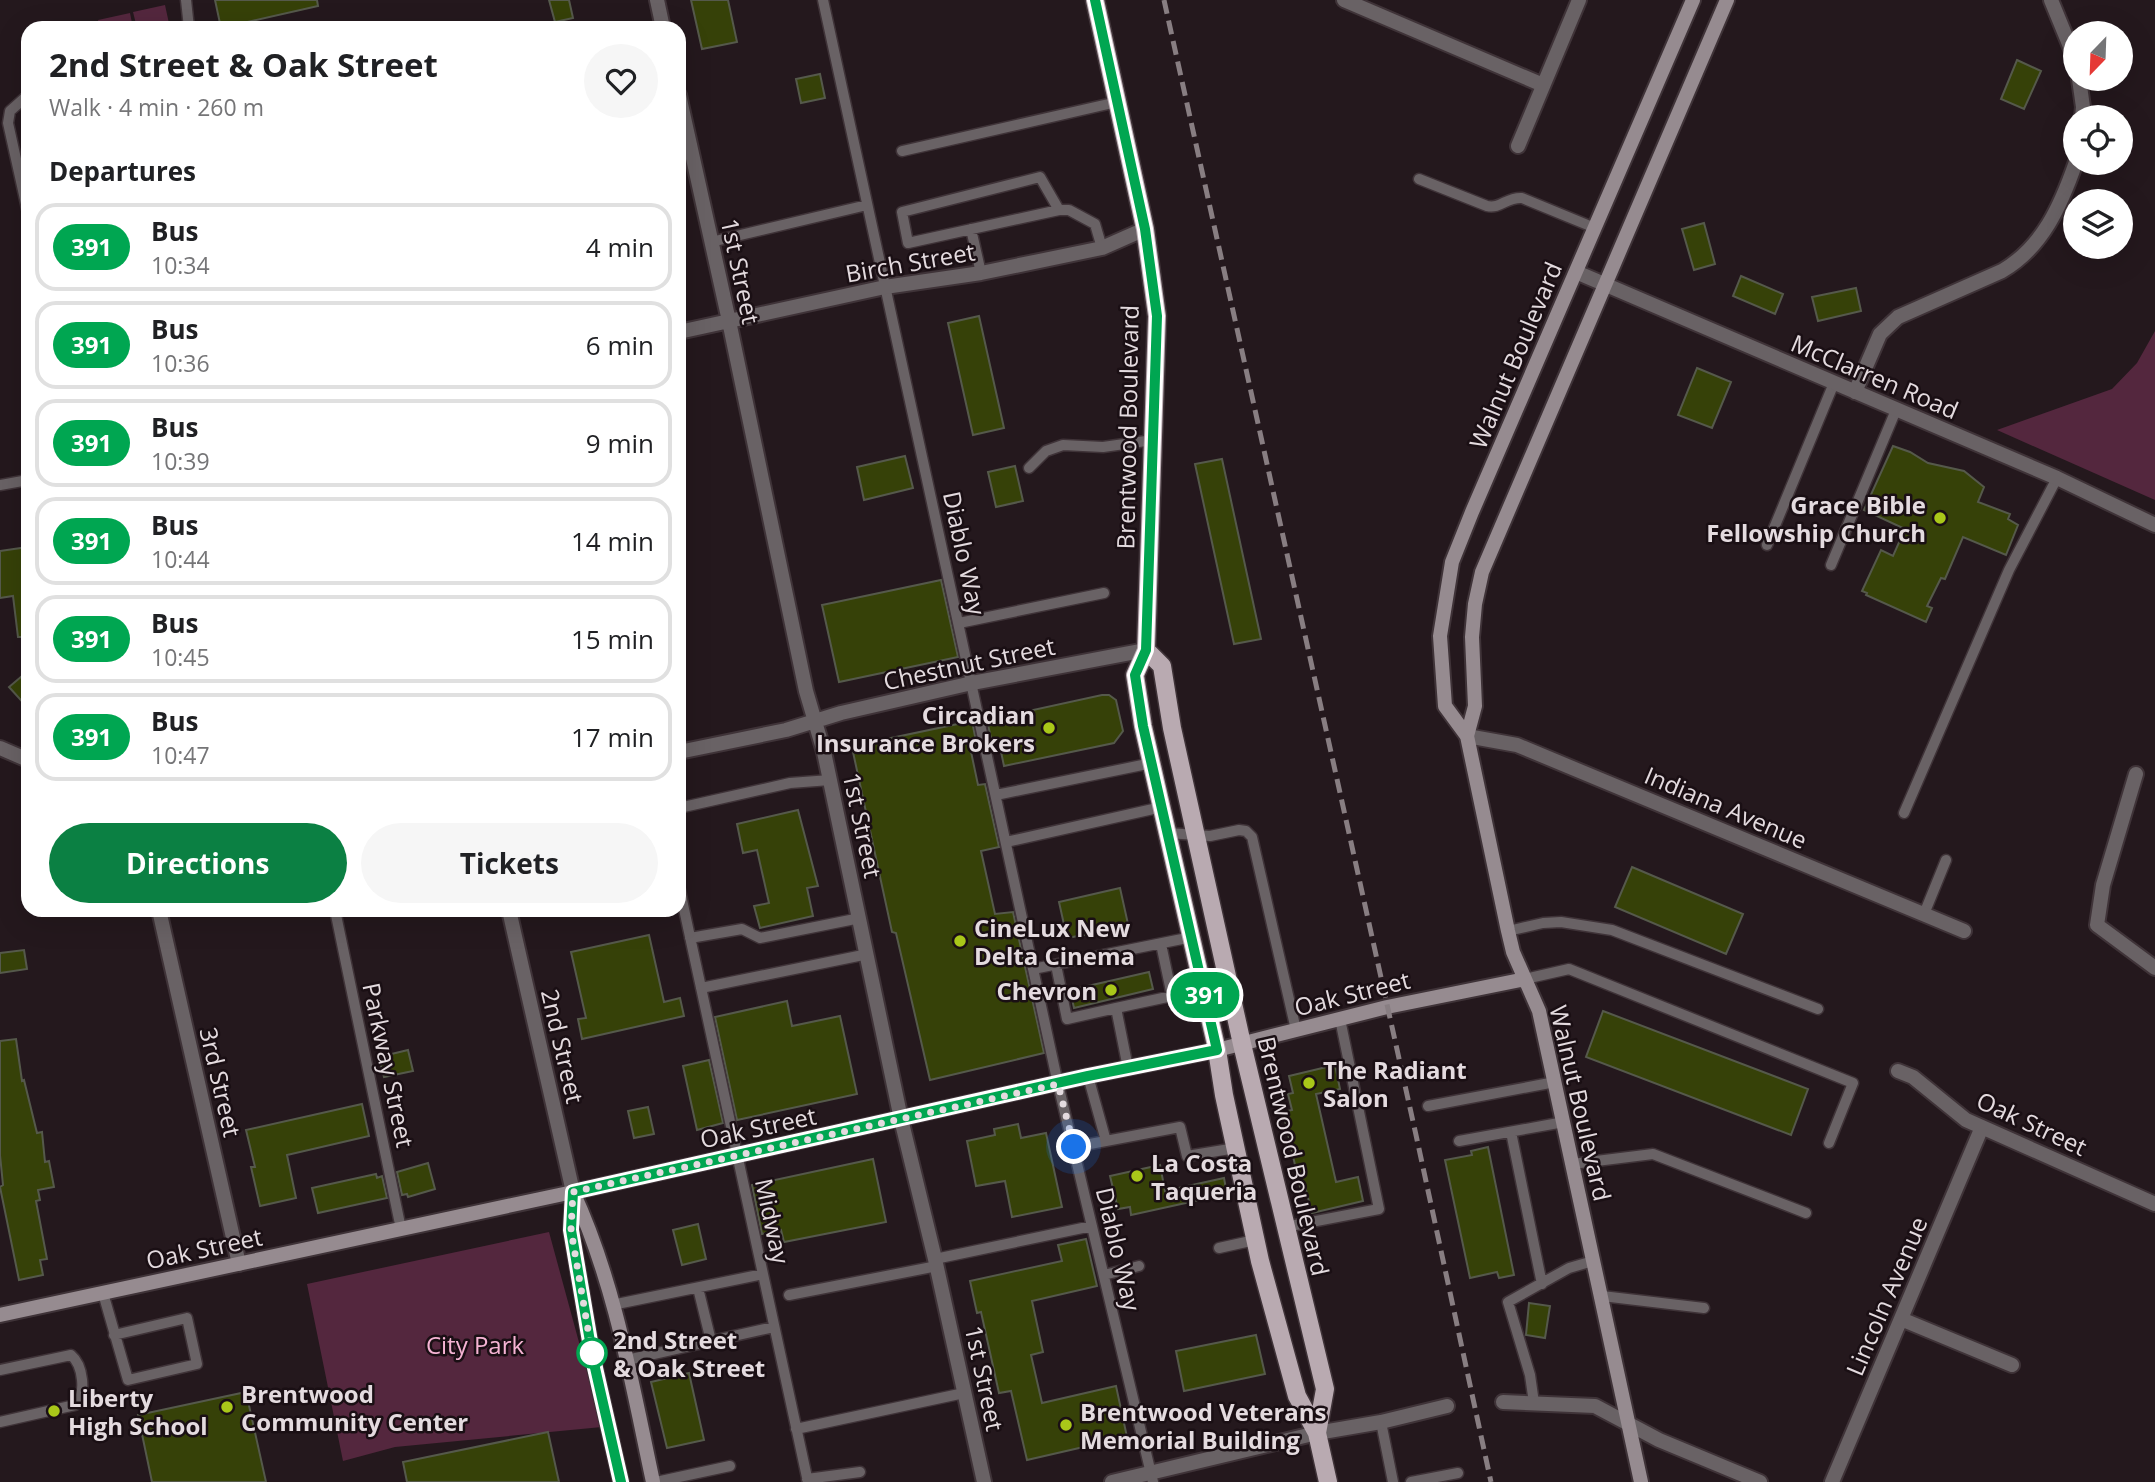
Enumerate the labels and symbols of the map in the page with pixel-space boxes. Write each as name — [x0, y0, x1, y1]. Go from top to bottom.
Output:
north arrow — [2063, 21, 2133, 91]
street label: 1st Street — [714, 215, 768, 327]
street label: Birch Street — [843, 234, 977, 290]
street label: Walnut Boulevard — [1461, 257, 1569, 453]
street label: Brentwood Boulevard — [1108, 304, 1146, 550]
street label: McClarren Road — [1786, 326, 1964, 426]
street label: Diablo Way — [936, 488, 994, 619]
place label: Grace Bible Fellowship Church — [1706, 488, 1926, 549]
marker: Grace Bible Fellowship Church — [1932, 510, 1948, 526]
street label: Chestnut Street — [880, 629, 1058, 697]
place label: Circadian Insurance Brokers — [816, 698, 1035, 759]
marker: Circadian Insurance Brokers — [1041, 720, 1057, 736]
street label: Indiana Avenue — [1640, 758, 1812, 856]
street label: 1st Street — [836, 769, 890, 881]
place label: CineLux New Delta Cinema — [974, 911, 1135, 972]
marker: CineLux New Delta Cinema — [952, 933, 968, 949]
street label: Oak Street — [1291, 963, 1413, 1023]
line badge: 391 — [1165, 972, 1245, 1018]
place label: Chevron — [997, 974, 1097, 1007]
street label: Parkway Street — [355, 980, 423, 1150]
marker: Chevron — [1103, 982, 1119, 998]
street label: 2nd Street — [534, 986, 592, 1106]
street label: Walnut Boulevard — [1542, 1002, 1620, 1204]
street label: 3rd Street — [192, 1024, 250, 1140]
street label: Brentwood Boulevard — [1250, 1033, 1338, 1279]
place label: The Radiant Salon — [1323, 1053, 1467, 1114]
marker: The Radiant Salon — [1301, 1075, 1317, 1091]
street label: Oak Street — [1972, 1083, 2092, 1163]
street label: Oak Street — [697, 1099, 819, 1155]
your location — [1056, 1129, 1091, 1164]
place label: La Costa Taqueria — [1151, 1146, 1257, 1207]
marker: La Costa Taqueria — [1129, 1168, 1145, 1184]
street label: Midway — [748, 1175, 798, 1268]
street label: Diablo Way — [1089, 1184, 1149, 1315]
street label: Lincoln Avenue — [1838, 1211, 1934, 1381]
street label: Oak Street — [143, 1220, 265, 1276]
street label: 1st Street — [958, 1322, 1012, 1434]
place label: 2nd Street & Oak Street — [613, 1323, 765, 1384]
park label: City Park — [426, 1328, 524, 1361]
marker: 2nd Street & Oak Street — [577, 1338, 607, 1368]
place label: Brentwood Community Center — [241, 1377, 468, 1438]
place label: Liberty High School — [68, 1381, 208, 1442]
place label: Brentwood Veterans Memorial Building — [1080, 1395, 1327, 1456]
marker: Brentwood Community Center — [219, 1399, 235, 1415]
marker: Liberty High School — [46, 1403, 62, 1419]
marker: Brentwood Veterans Memorial Building — [1058, 1417, 1074, 1433]

